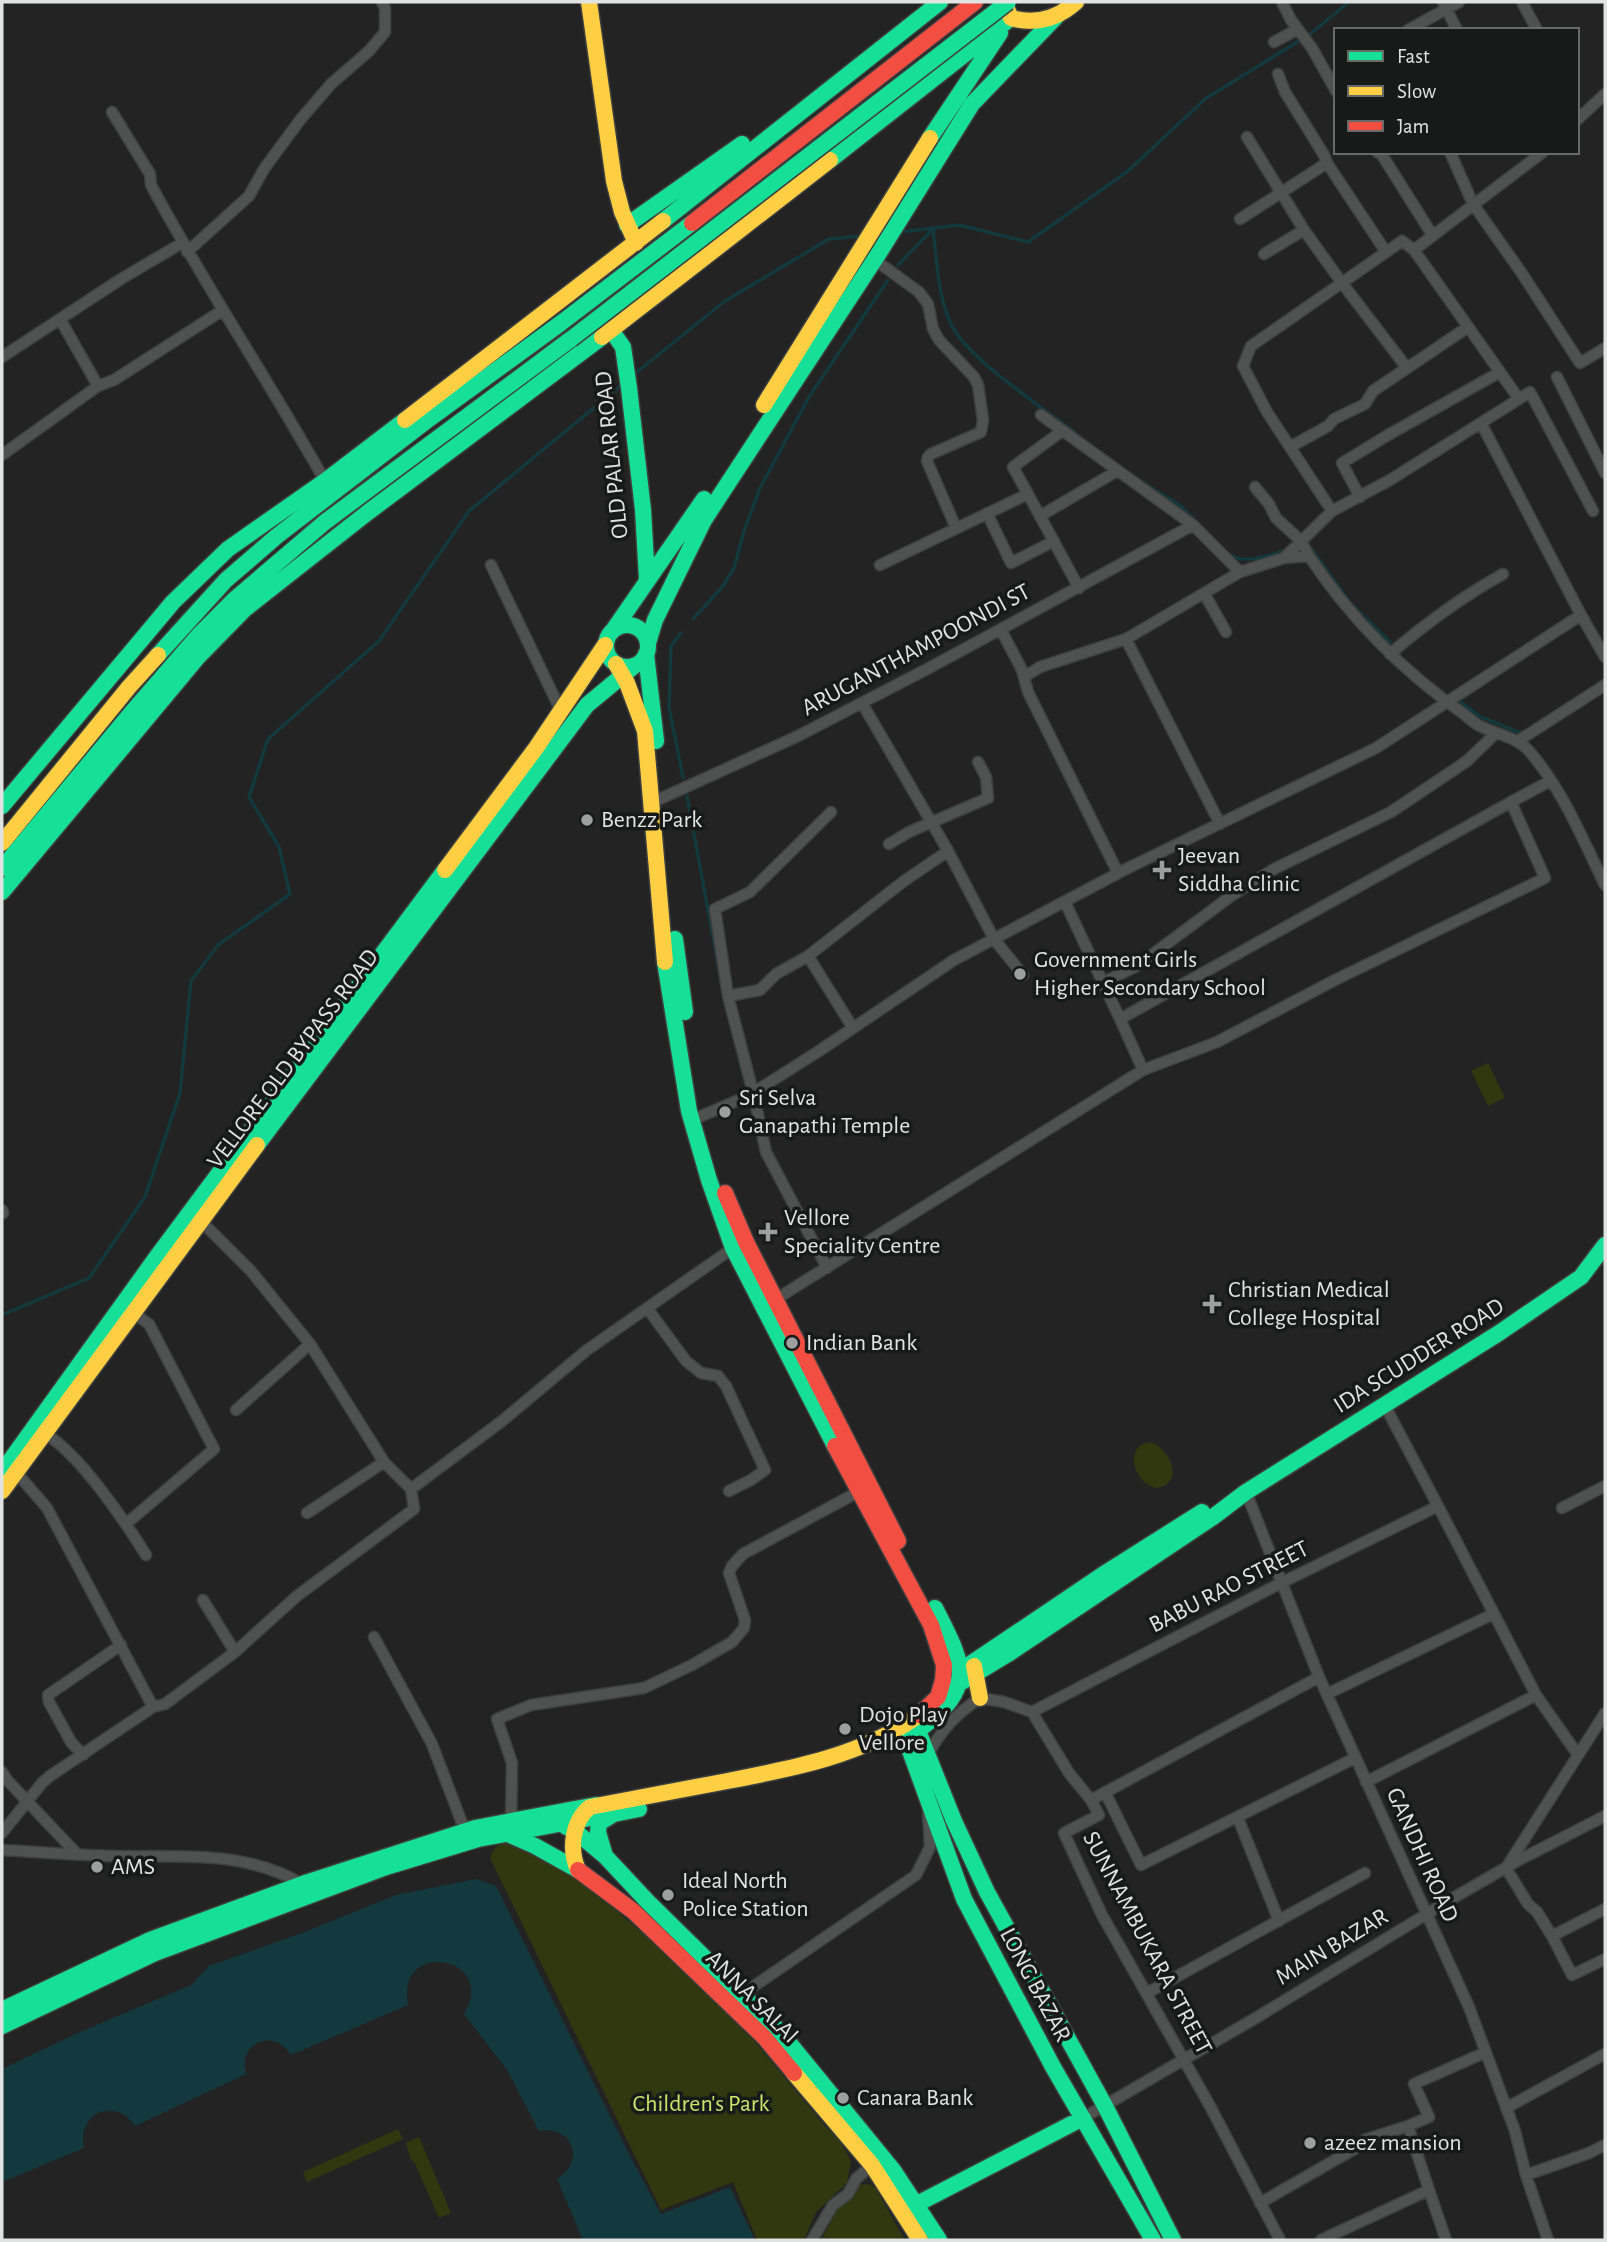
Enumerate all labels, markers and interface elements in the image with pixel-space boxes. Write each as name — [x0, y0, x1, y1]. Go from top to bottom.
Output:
legend — [1334, 28, 1579, 154]
text: Fast — [1397, 46, 1430, 67]
text: Slow — [1397, 81, 1436, 102]
text: Jam — [1397, 116, 1429, 137]
street label: OLD PALAR ROAD — [591, 370, 633, 540]
street label: ARUGANTHAMPOONDI ST — [798, 579, 1034, 720]
place label: Benzz Park — [601, 808, 702, 832]
marker: Benzz Park — [579, 812, 595, 828]
place label: Jeevan Siddha Clinic — [1178, 844, 1299, 896]
marker: Jeevan Siddha Clinic — [1152, 860, 1172, 880]
street label: VELLORE OLD BYPASS ROAD — [203, 945, 383, 1173]
place label: Government Girls Higher Secondary School — [1034, 948, 1266, 1000]
marker: Government Girls Higher Secondary School — [1012, 966, 1028, 982]
place label: Sri Selva Ganapathi Temple — [739, 1086, 910, 1138]
marker: Sri Selva Ganapathi Temple — [717, 1104, 733, 1120]
place label: Vellore Speciality Centre — [784, 1206, 940, 1258]
marker: Vellore Speciality Centre — [758, 1222, 778, 1242]
place label: Christian Medical College Hospital — [1228, 1278, 1390, 1330]
marker: Christian Medical College Hospital — [1202, 1294, 1222, 1314]
street label: IDA SCUDDER ROAD — [1330, 1294, 1508, 1418]
place label: Indian Bank — [806, 1331, 917, 1355]
marker: Indian Bank — [784, 1335, 800, 1351]
street label: BABU RAO STREET — [1145, 1536, 1313, 1638]
place label: Dojo Play Vellore — [859, 1703, 948, 1755]
marker: Dojo Play Vellore — [837, 1721, 853, 1737]
street label: GANDHI ROAD — [1382, 1784, 1462, 1926]
street label: SUNNAMBUKARA STREET — [1078, 1827, 1216, 2059]
place label: AMS — [111, 1855, 155, 1879]
marker: AMS — [89, 1859, 105, 1875]
place label: Ideal North Police Station — [682, 1869, 809, 1921]
marker: Ideal North Police Station — [660, 1887, 676, 1903]
street label: MAIN BAZAR — [1272, 1904, 1392, 1990]
street label: LONG BAZAR — [995, 1924, 1075, 2046]
street label: ANNA SALAI — [701, 1946, 803, 2048]
place label: Canara Bank — [857, 2086, 973, 2110]
marker: Canara Bank — [835, 2090, 851, 2106]
park label: Children's Park — [632, 2092, 770, 2116]
place label: azeez mansion — [1324, 2131, 1462, 2155]
marker: azeez mansion — [1302, 2135, 1318, 2151]

